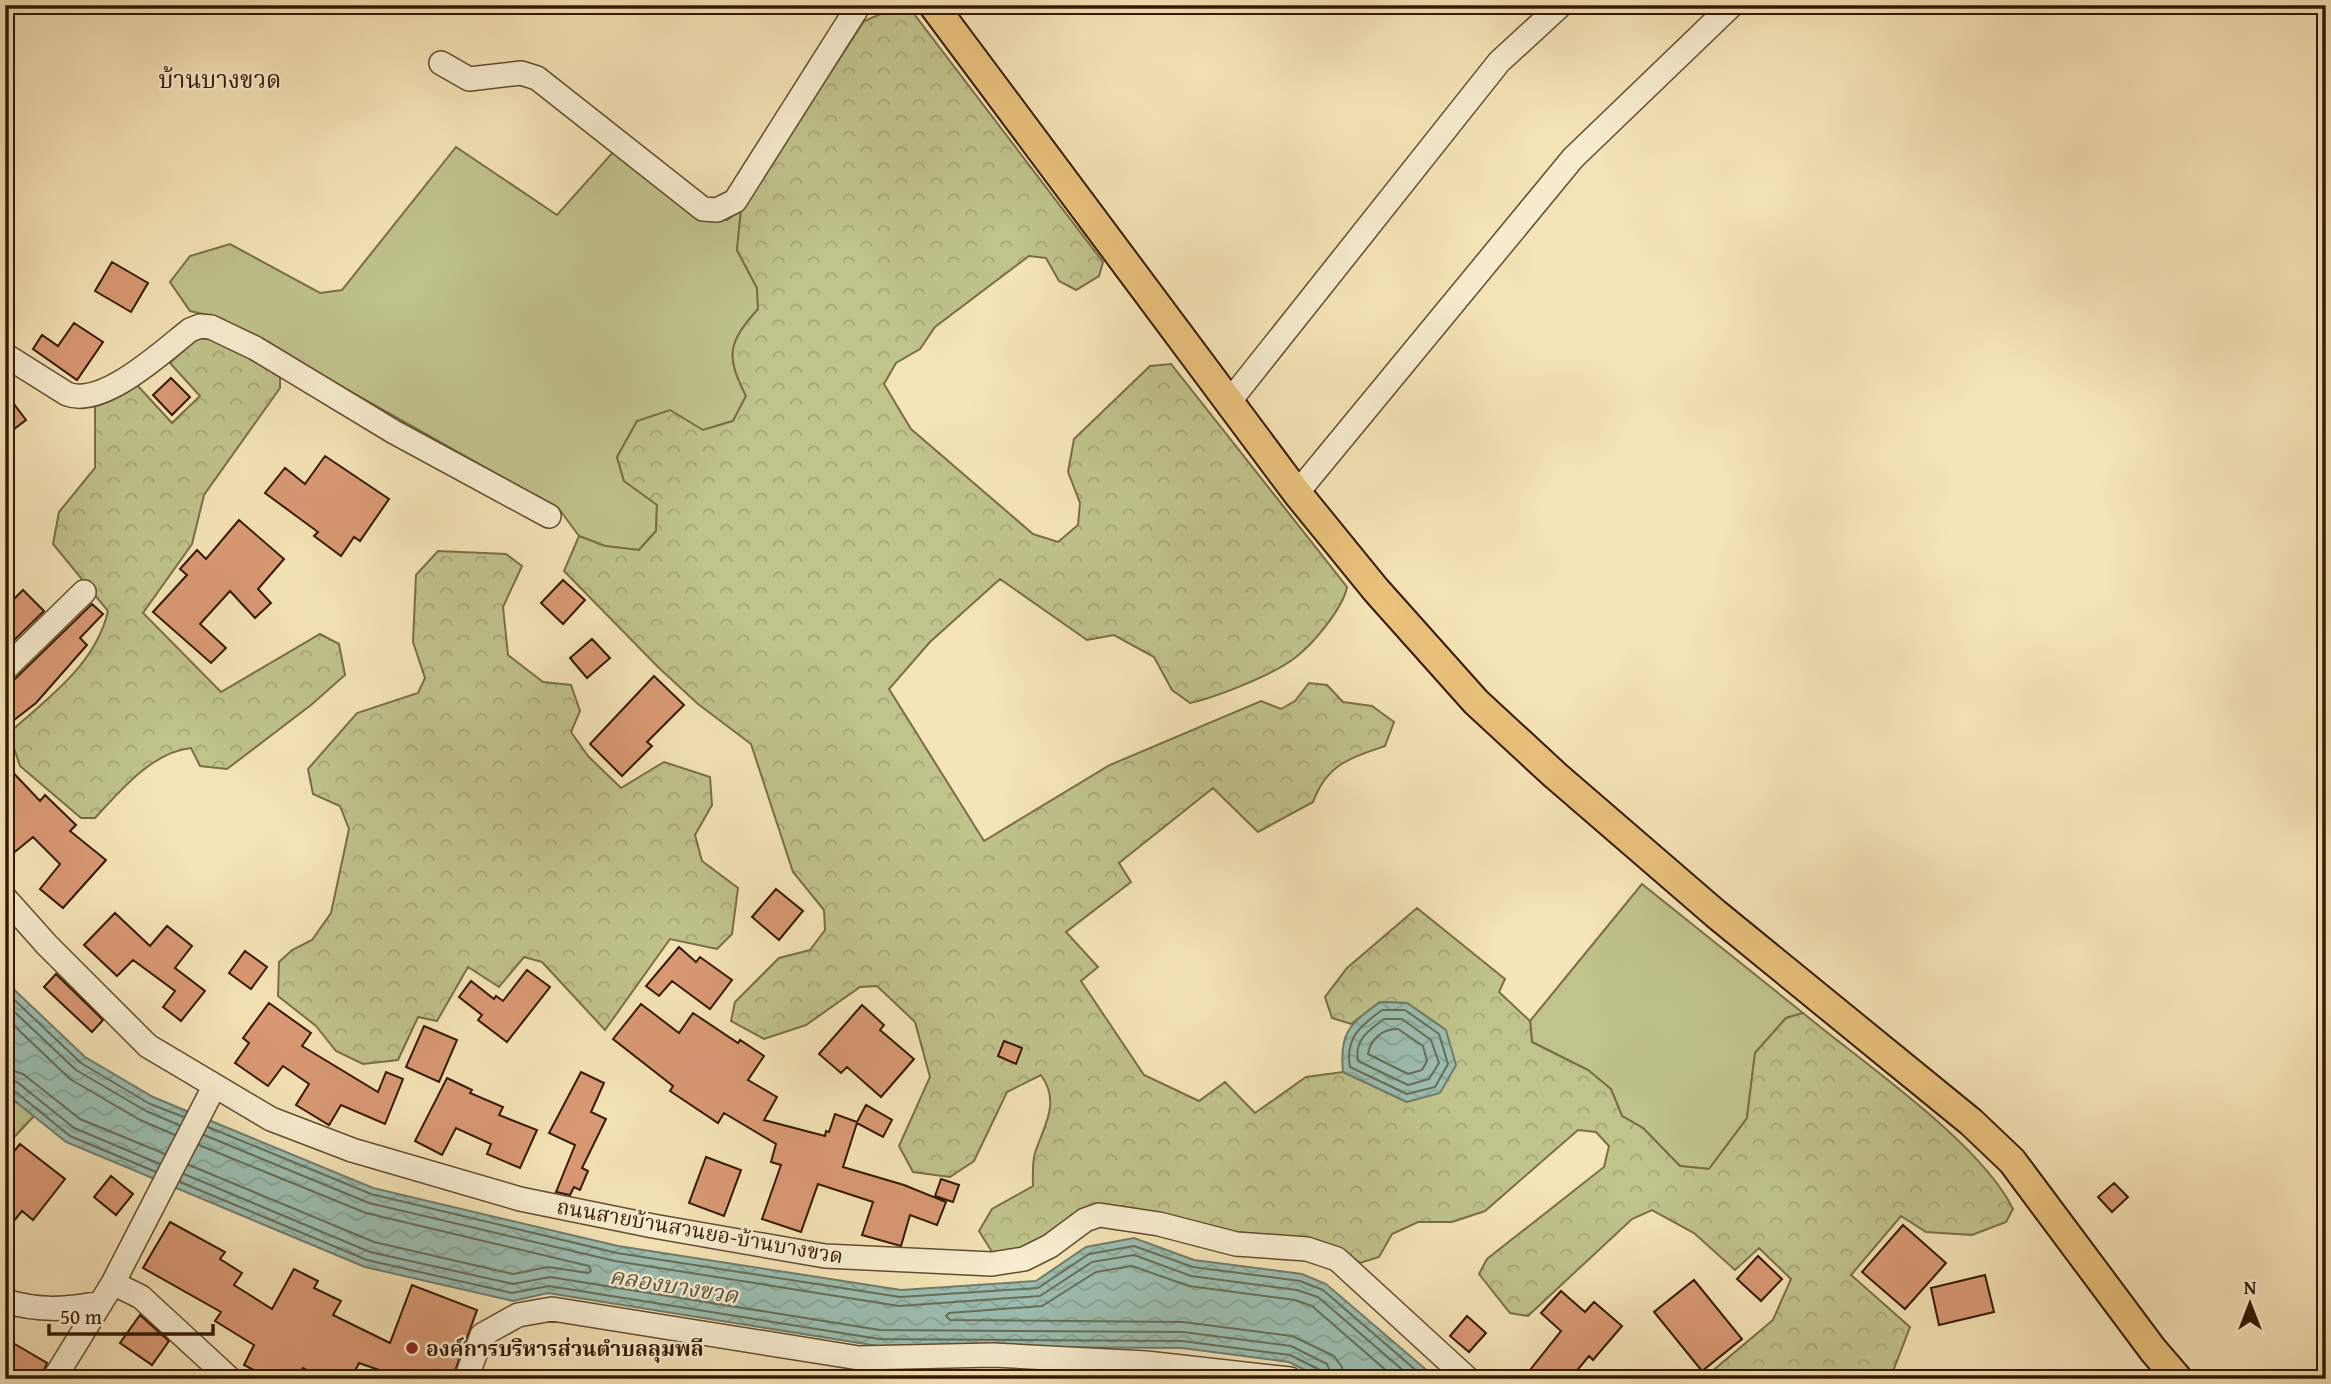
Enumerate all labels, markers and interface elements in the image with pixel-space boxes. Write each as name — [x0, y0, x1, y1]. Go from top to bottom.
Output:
district label: บ้านบางขวด — [159, 62, 281, 97]
street label: ถนนสายบ้านสวนยอ-บ้านบางขวด — [554, 1191, 846, 1271]
water label: คลองบางขวด — [607, 1259, 742, 1312]
north arrow — [2216, 1268, 2286, 1338]
text: N — [2244, 1273, 2257, 1301]
scale bar — [49, 1293, 214, 1337]
text: 50 m — [60, 1301, 102, 1332]
place label: องค์การบริหารส่วนตำบลลุมพลี — [426, 1333, 704, 1364]
marker: องค์การบริหารส่วนตำบลลุมพลี — [404, 1340, 420, 1356]

